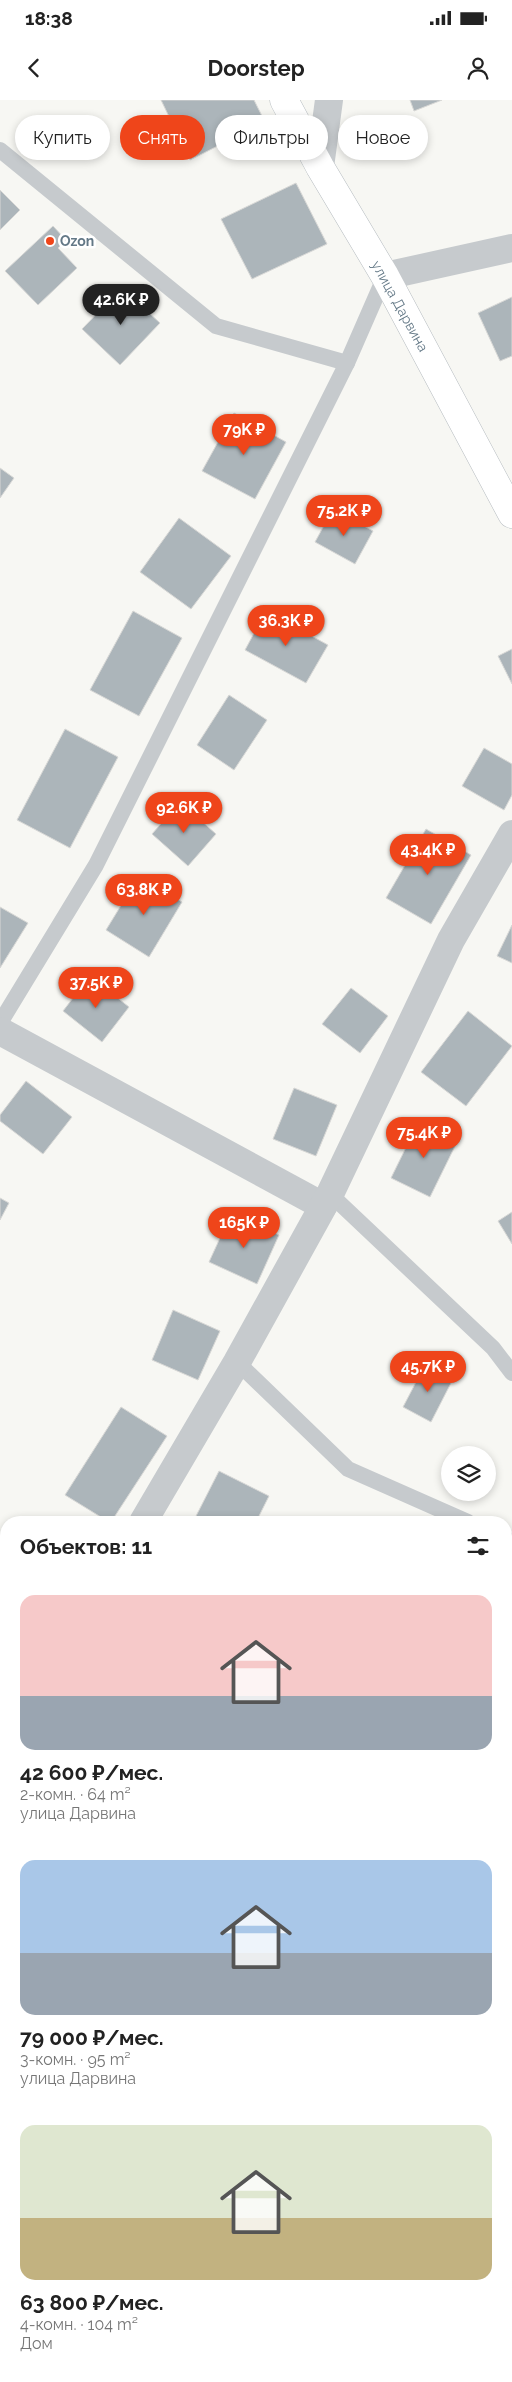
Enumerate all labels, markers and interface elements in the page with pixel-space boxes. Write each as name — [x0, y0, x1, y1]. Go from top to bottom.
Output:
text: 18:38 — [25, 7, 73, 29]
icon: back — [20, 54, 48, 82]
icon: person — [464, 54, 492, 82]
text: Doorstep — [207, 55, 305, 81]
chip: Купить — [15, 115, 110, 160]
chip: Снять — [120, 115, 205, 160]
chip: Фильтры — [215, 115, 328, 160]
chip: Новое — [338, 115, 428, 160]
place label: Ozon — [60, 233, 94, 249]
marker: Ozon — [44, 235, 56, 247]
street label: улица Дарвина — [368, 258, 432, 354]
pin: 42.6K ₽ — [75, 284, 167, 326]
text: 42.6K ₽ — [93, 290, 149, 309]
pin: 79K ₽ — [209, 414, 279, 456]
text: 79K ₽ — [223, 420, 265, 439]
pin: 75.2K ₽ — [298, 494, 390, 537]
text: 75.2K ₽ — [317, 501, 371, 520]
pin: 36.3K ₽ — [240, 604, 332, 647]
text: 36.3K ₽ — [259, 611, 313, 630]
pin: 92.6K ₽ — [138, 792, 230, 834]
text: 92.6K ₽ — [156, 798, 212, 817]
pin: 43.4K ₽ — [382, 834, 474, 876]
text: 43.4K ₽ — [401, 840, 455, 859]
pin: 63.8K ₽ — [98, 874, 190, 916]
text: 63.8K ₽ — [116, 880, 172, 899]
pin: 37.5K ₽ — [50, 966, 142, 1009]
text: 37.5K ₽ — [69, 973, 123, 992]
pin: 75.4K ₽ — [378, 1116, 470, 1159]
text: 75.4K ₽ — [397, 1123, 451, 1142]
pin: 165K ₽ — [203, 1206, 285, 1249]
text: 165K ₽ — [219, 1213, 269, 1232]
pin: 45.7K ₽ — [382, 1350, 474, 1393]
text: 45.7K ₽ — [401, 1357, 455, 1376]
map controls — [441, 1446, 496, 1501]
button: layers — [441, 1446, 496, 1501]
icon: filters — [464, 1532, 492, 1560]
text: Объектов: 11 — [20, 1534, 152, 1559]
icon: home — [211, 1627, 301, 1717]
text: 42 600 ₽/мес. — [20, 1760, 163, 1785]
text: 2-комн. · 64 m² — [20, 1785, 131, 1804]
text: улица Дарвина — [20, 1804, 136, 1823]
icon: home — [211, 1892, 301, 1982]
text: 79 000 ₽/мес. — [20, 2025, 164, 2050]
text: 3-комн. · 95 m² — [20, 2050, 131, 2069]
text: улица Дарвина — [20, 2069, 136, 2088]
icon: home — [211, 2157, 301, 2247]
text: 63 800 ₽/мес. — [20, 2290, 164, 2315]
text: 4-комн. · 104 m² — [20, 2315, 138, 2334]
text: Дом — [20, 2334, 53, 2353]

